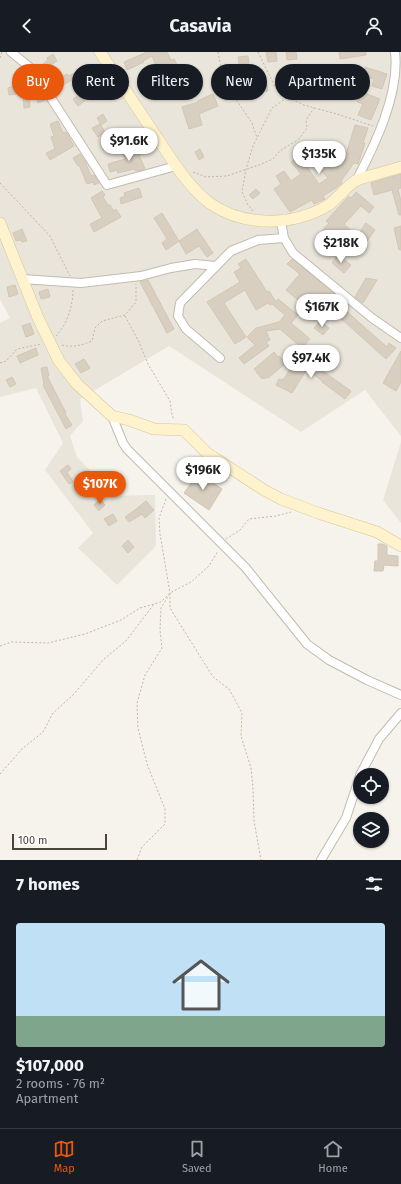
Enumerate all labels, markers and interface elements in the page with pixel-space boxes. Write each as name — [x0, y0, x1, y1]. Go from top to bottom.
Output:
icon: back — [16, 15, 38, 37]
text: Casavia — [169, 15, 232, 37]
icon: person — [363, 15, 385, 37]
chip: Buy — [12, 64, 64, 100]
chip: Rent — [72, 64, 129, 100]
chip: Filters — [137, 64, 203, 100]
chip: New — [211, 64, 267, 100]
chip: Apartment — [275, 64, 370, 100]
pin: $91.6K — [96, 128, 162, 162]
text: $91.6K — [110, 133, 148, 148]
pin: $135K — [291, 141, 347, 175]
text: $135K — [302, 146, 336, 161]
pin: $218K — [313, 230, 369, 264]
text: $218K — [323, 235, 359, 250]
pin: $167K — [294, 294, 350, 328]
text: $167K — [305, 299, 339, 314]
pin: $97.4K — [278, 345, 344, 379]
text: $97.4K — [292, 350, 330, 365]
pin: $196K — [175, 457, 231, 491]
text: $196K — [185, 462, 221, 477]
pin: $107K — [72, 471, 128, 505]
text: $107K — [83, 476, 117, 491]
map controls — [353, 768, 389, 848]
button: locate — [353, 768, 389, 804]
button: layers — [353, 812, 389, 848]
scale bar — [12, 832, 107, 851]
text: 100 m — [18, 834, 47, 847]
icon: filters — [363, 873, 385, 895]
text: 7 homes — [16, 874, 80, 895]
icon: home — [165, 949, 237, 1021]
text: $107,000 — [16, 1055, 84, 1076]
text: 2 rooms · 76 m² — [16, 1076, 105, 1091]
text: Apartment — [16, 1091, 78, 1106]
tab: Map — [53, 1138, 75, 1175]
tab: Saved — [182, 1138, 212, 1175]
tab: Home — [318, 1138, 348, 1175]

